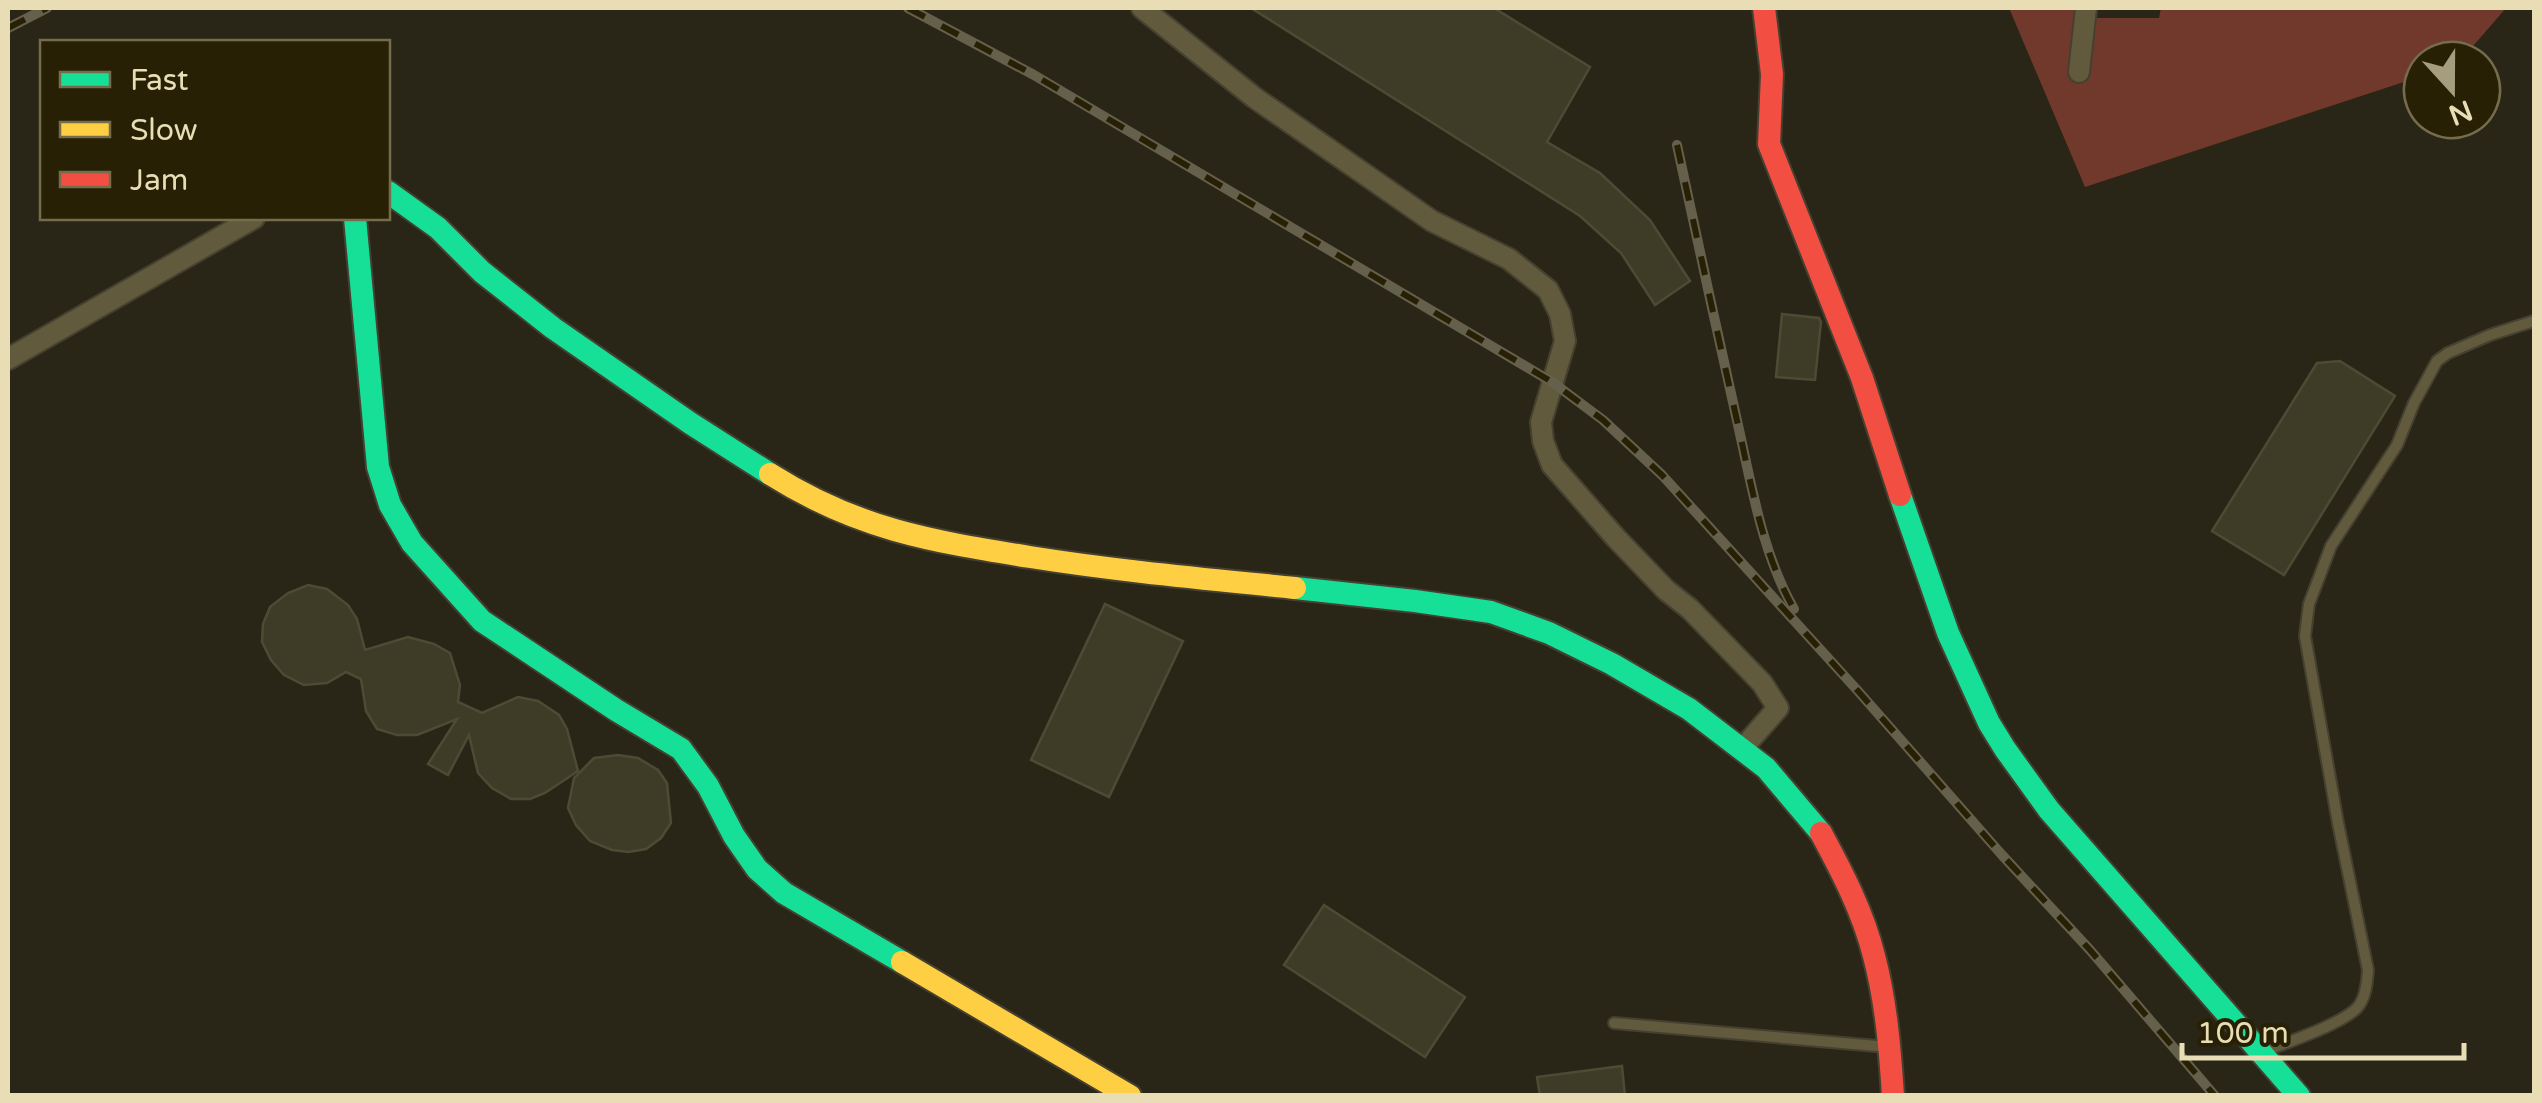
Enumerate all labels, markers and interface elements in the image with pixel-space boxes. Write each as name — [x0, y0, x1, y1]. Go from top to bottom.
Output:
legend — [40, 40, 390, 220]
north arrow — [2402, 40, 2502, 140]
text: Fast — [130, 62, 189, 99]
text: N — [2444, 93, 2477, 132]
text: Slow — [130, 112, 198, 149]
text: Jam — [130, 162, 188, 199]
scale bar — [2182, 998, 2464, 1060]
text: 100 m — [2197, 1015, 2289, 1052]

